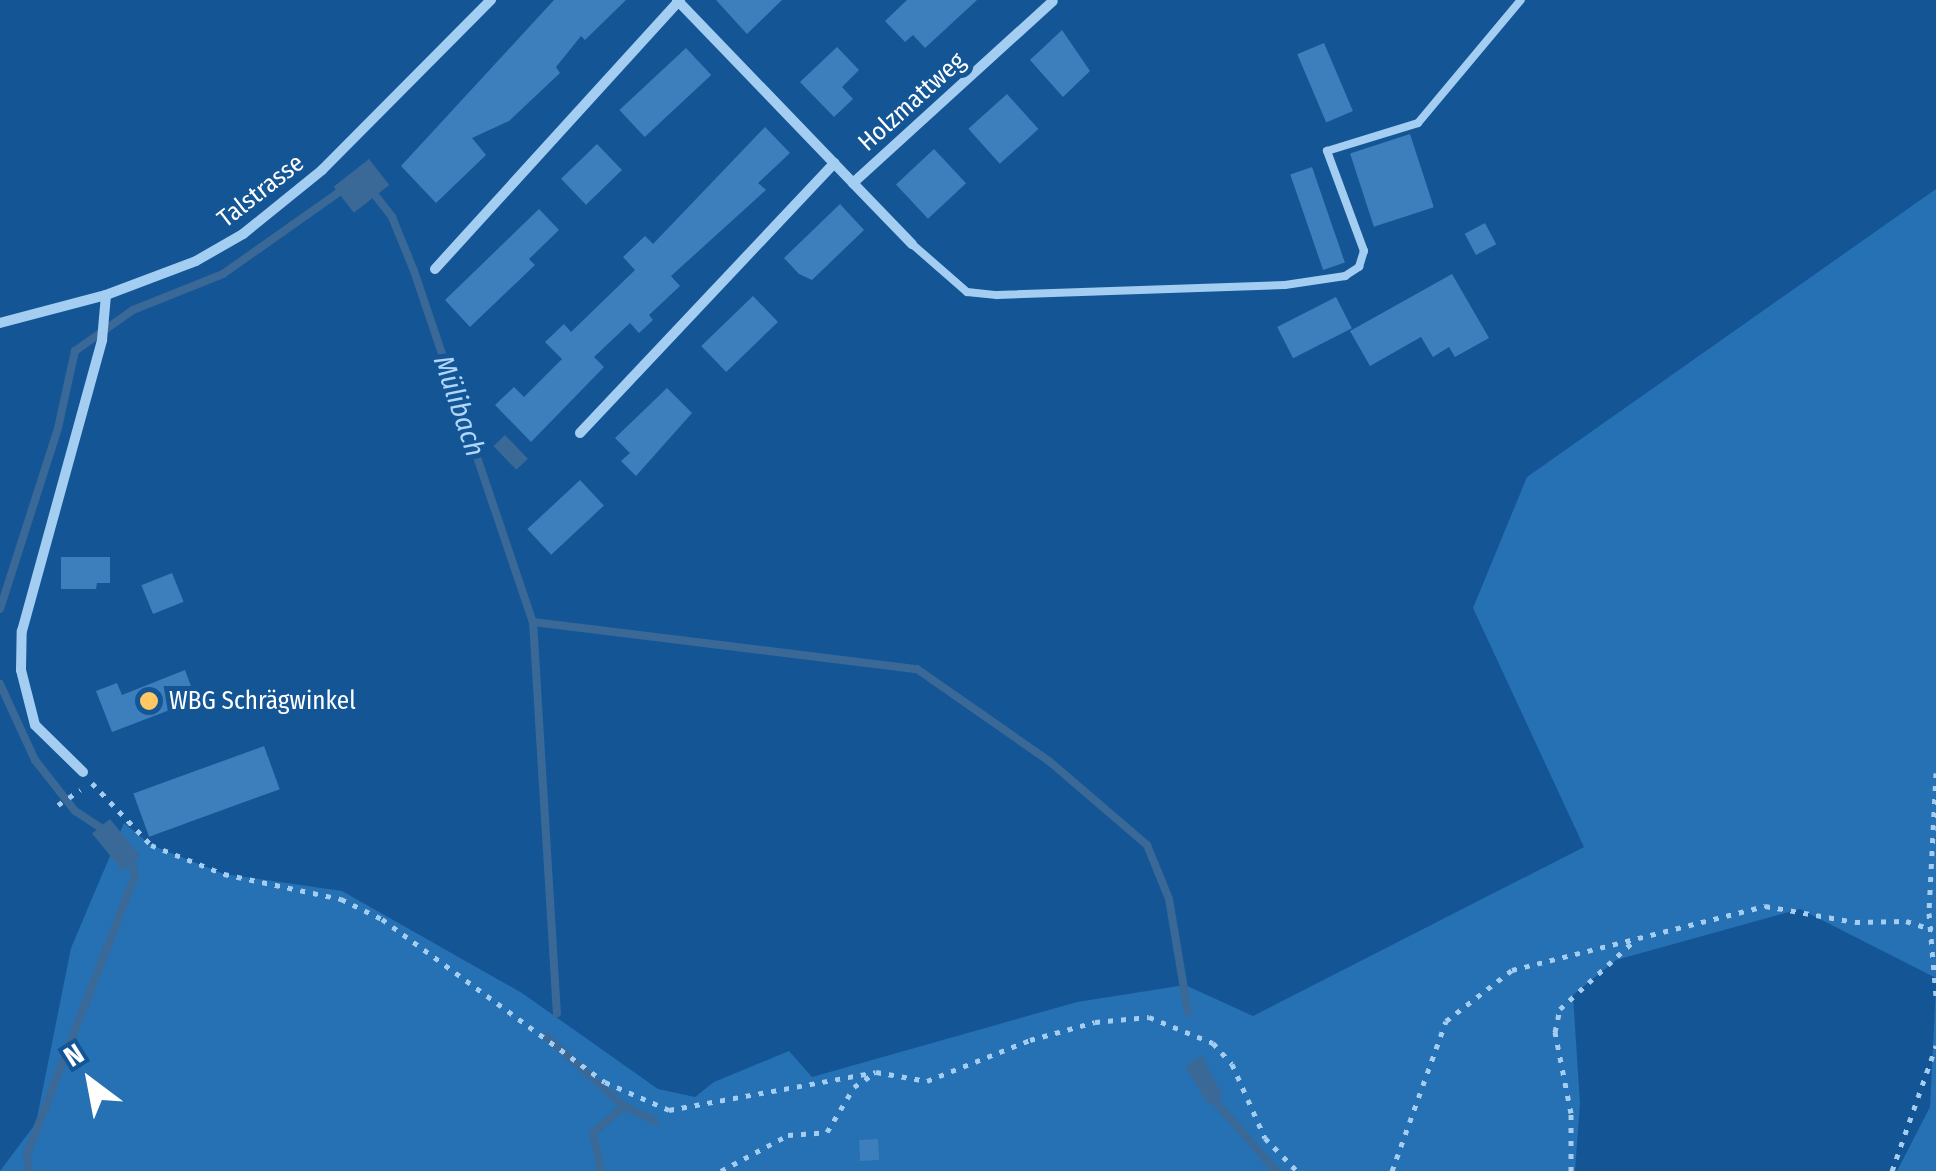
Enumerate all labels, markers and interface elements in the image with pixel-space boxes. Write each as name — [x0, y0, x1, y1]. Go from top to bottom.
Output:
street label: Holzmattweg — [852, 46, 972, 158]
street label: Talstrasse — [212, 148, 310, 234]
water label: Mülibach — [426, 351, 492, 461]
place label: WBG Schrägwinkel — [169, 686, 356, 716]
marker: WBG Schrägwinkel — [138, 690, 160, 712]
north arrow — [40, 1031, 140, 1131]
text: N — [58, 1037, 90, 1074]

